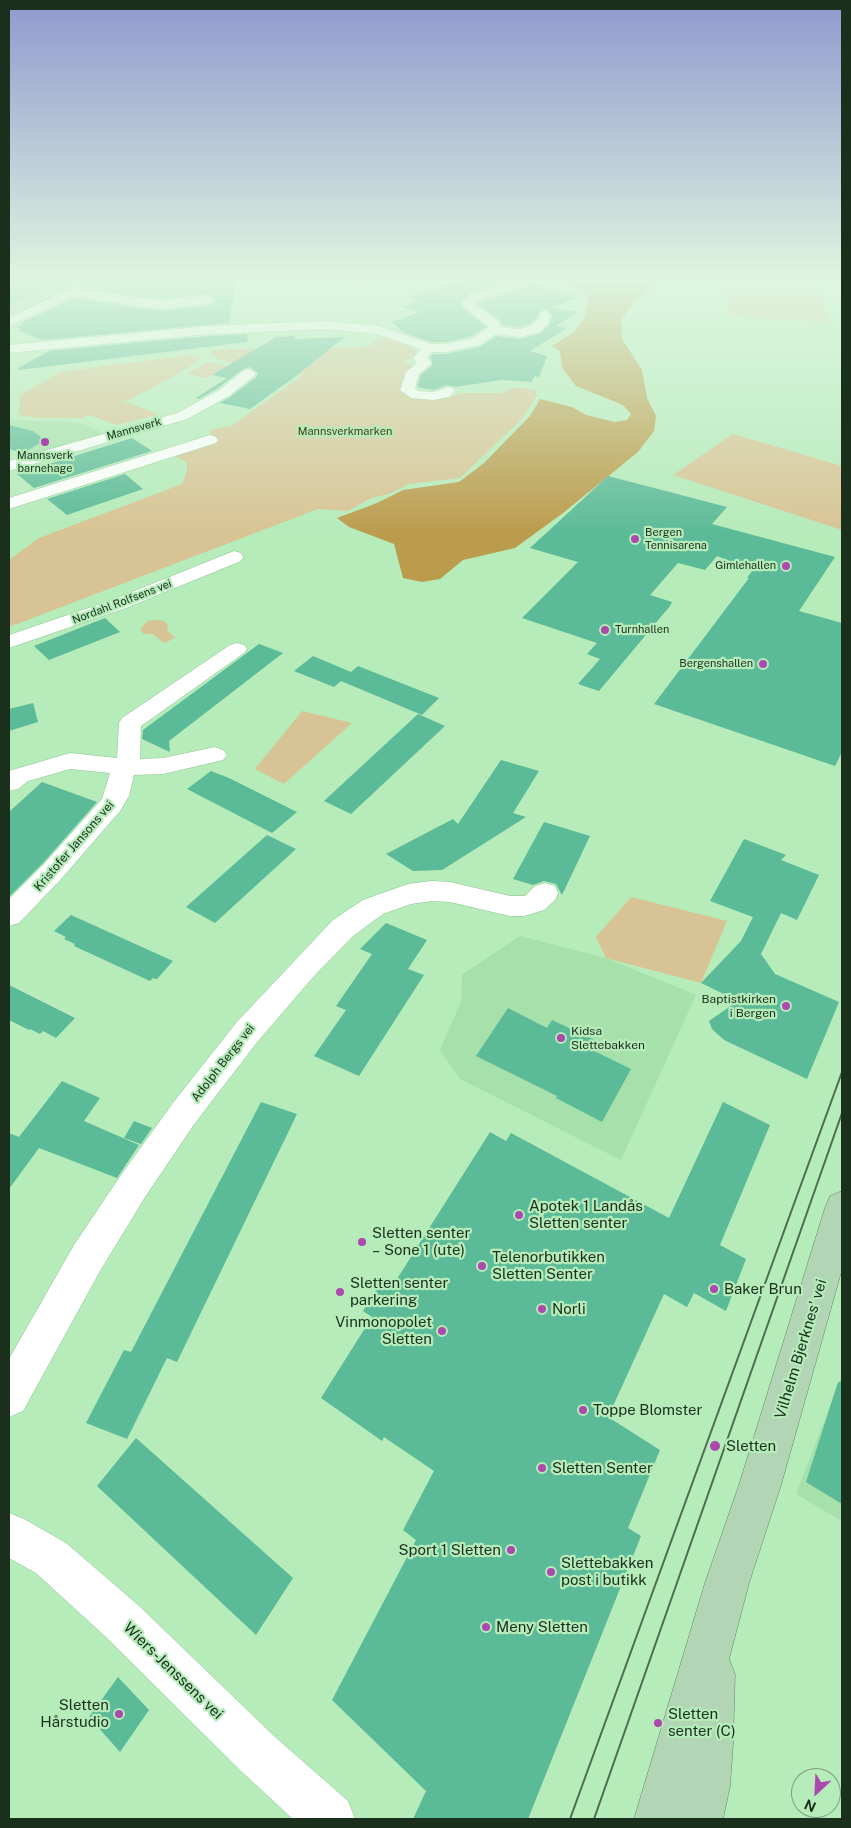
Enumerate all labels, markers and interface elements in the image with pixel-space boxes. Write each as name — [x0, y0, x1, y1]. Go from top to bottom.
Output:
street label: Mannsverk — [105, 415, 163, 443]
park label: Mannsverkmarken — [298, 425, 392, 439]
marker: Mannsverk barnehage — [39, 436, 51, 448]
place label: Mannsverk barnehage — [17, 449, 73, 475]
place label: Bergen Tennisarena — [645, 526, 707, 552]
marker: Bergen Tennisarena — [629, 533, 641, 545]
place label: Gimlehallen — [715, 559, 776, 573]
marker: Gimlehallen — [780, 560, 792, 572]
street label: Nordahl Rolfsens vei — [71, 577, 173, 627]
place label: Turnhallen — [615, 623, 669, 637]
marker: Turnhallen — [599, 624, 611, 636]
place label: Bergenshallen — [679, 657, 753, 671]
marker: Bergenshallen — [757, 658, 769, 670]
street label: Kristofer Jansons vei — [31, 798, 117, 894]
place label: Baptistkirken i Bergen — [702, 992, 776, 1020]
marker: Baptistkirken i Bergen — [780, 1000, 792, 1012]
street label: Adolph Bergs vei — [188, 1021, 258, 1105]
place label: Kidsa Slettebakken — [571, 1024, 645, 1052]
marker: Kidsa Slettebakken — [555, 1032, 567, 1044]
place label: Apotek 1 Landås Sletten senter — [529, 1197, 643, 1232]
marker: Apotek 1 Landås Sletten senter — [513, 1209, 525, 1221]
place label: Sletten senter – Sone 1 (ute) — [372, 1224, 470, 1259]
marker: Sletten senter – Sone 1 (ute) — [356, 1236, 368, 1248]
place label: Telenorbutikken Sletten Senter — [492, 1248, 605, 1283]
marker: Telenorbutikken Sletten Senter — [476, 1260, 488, 1272]
place label: Sletten senter parkering — [350, 1274, 448, 1309]
street label: Vilhelm Bjerknes' vei — [771, 1277, 831, 1421]
place label: Baker Brun — [724, 1280, 802, 1298]
marker: Baker Brun — [708, 1283, 720, 1295]
marker: Sletten senter parkering — [334, 1286, 346, 1298]
place label: Norli — [552, 1300, 586, 1318]
marker: Norli — [536, 1303, 548, 1315]
place label: Vinmonopolet Sletten — [335, 1313, 432, 1348]
marker: Vinmonopolet Sletten — [436, 1325, 448, 1337]
place label: Toppe Blomster — [593, 1401, 702, 1419]
marker: Toppe Blomster — [577, 1404, 589, 1416]
place label: Sletten — [726, 1437, 776, 1455]
marker: Sletten — [708, 1439, 722, 1453]
place label: Sletten Senter — [552, 1459, 653, 1477]
marker: Sletten Senter — [536, 1462, 548, 1474]
place label: Sport 1 Sletten — [398, 1541, 501, 1559]
marker: Sport 1 Sletten — [505, 1544, 517, 1556]
place label: Slettebakken post i butikk — [561, 1554, 653, 1589]
marker: Slettebakken post i butikk — [545, 1566, 557, 1578]
place label: Meny Sletten — [496, 1618, 588, 1636]
street label: Wiers-Jenssens vei — [119, 1619, 227, 1723]
marker: Meny Sletten — [480, 1621, 492, 1633]
place label: Sletten Hårstudio — [40, 1696, 109, 1731]
place label: Sletten senter (C) — [668, 1705, 736, 1740]
marker: Sletten Hårstudio — [113, 1708, 125, 1720]
marker: Sletten senter (C) — [652, 1717, 664, 1729]
north arrow — [791, 1768, 841, 1818]
text: N — [802, 1796, 818, 1815]

